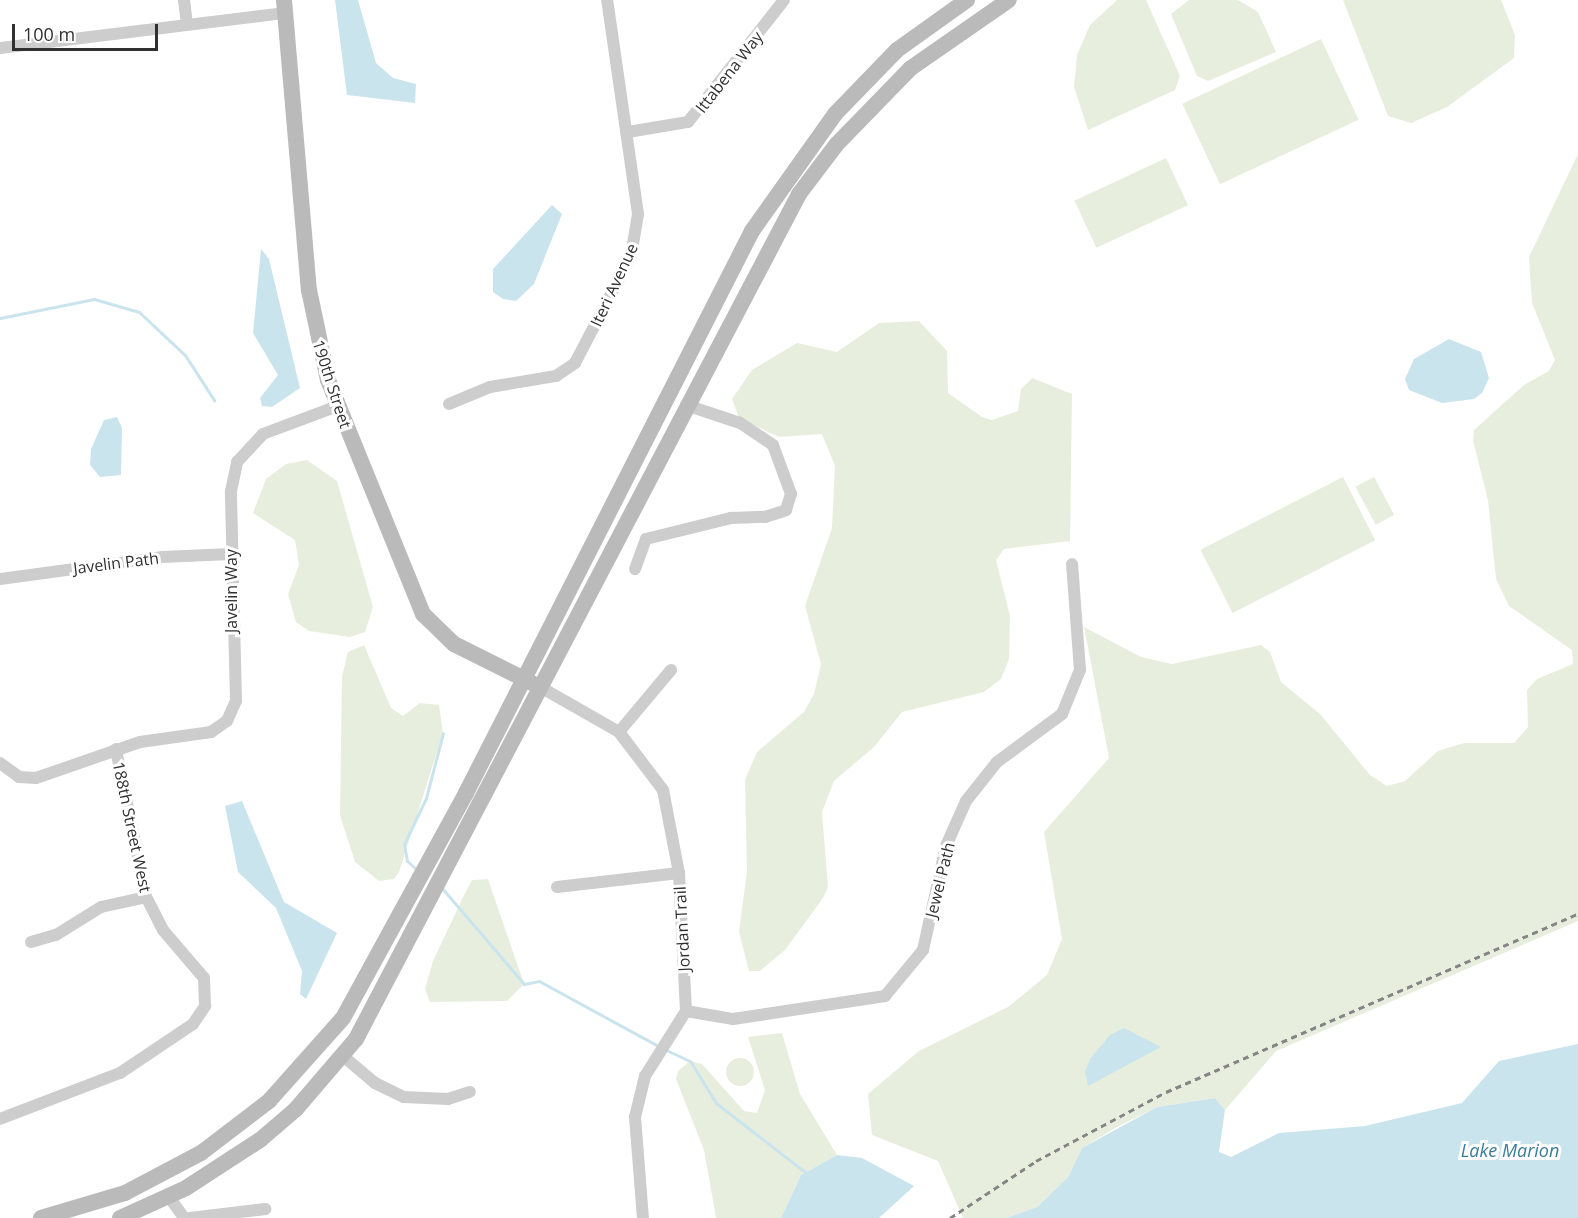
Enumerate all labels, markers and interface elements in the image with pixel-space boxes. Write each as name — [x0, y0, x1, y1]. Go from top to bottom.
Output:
scale bar — [15, 12, 160, 50]
text: 100 m — [23, 22, 75, 46]
street label: Ittabena Way — [691, 27, 767, 117]
street label: Iteri Avenue — [586, 240, 642, 330]
street label: 190th Street — [309, 337, 355, 431]
street label: Javelin Path — [72, 548, 160, 578]
street label: Javelin Way — [221, 549, 241, 633]
street label: 188th Street West — [109, 760, 155, 894]
street label: Jewel Path — [921, 840, 959, 920]
street label: Jordan Trail — [670, 886, 694, 972]
water label: Lake Marion — [1461, 1139, 1559, 1161]

